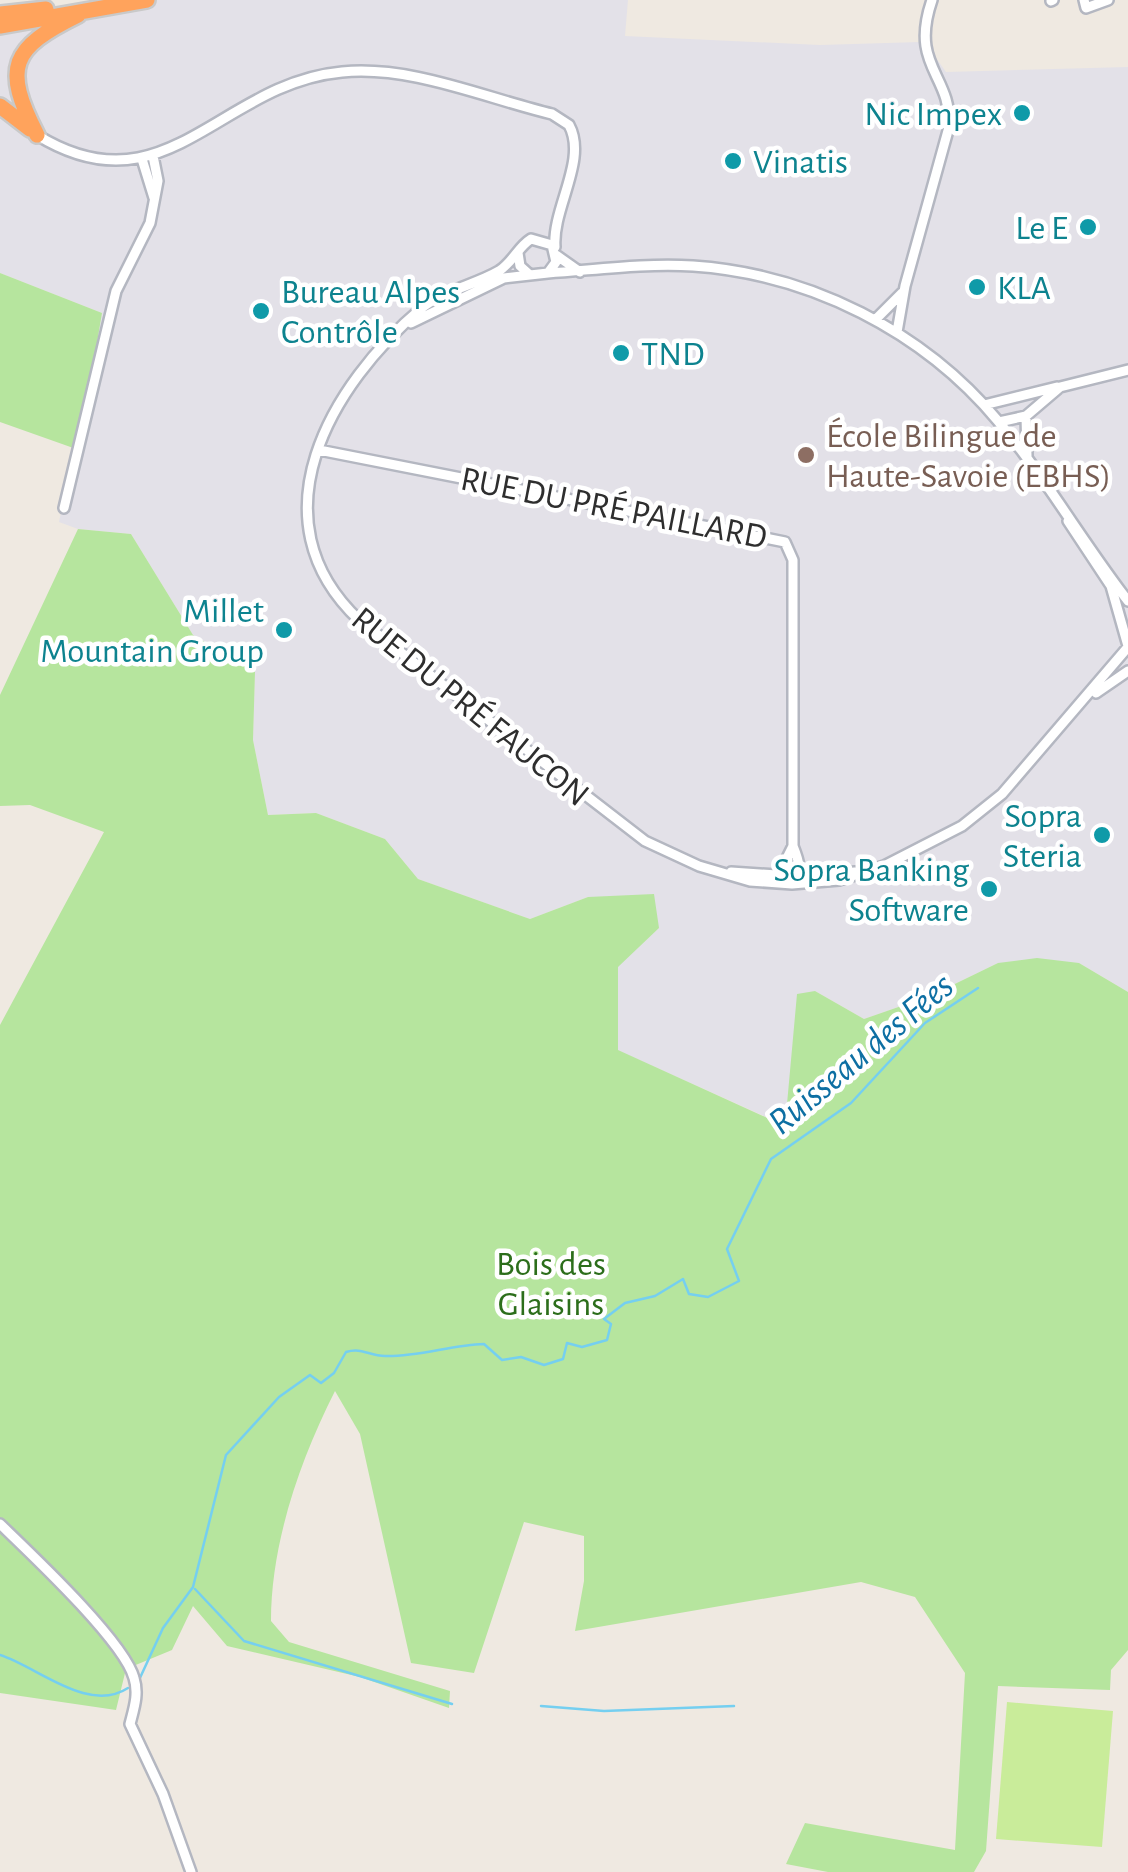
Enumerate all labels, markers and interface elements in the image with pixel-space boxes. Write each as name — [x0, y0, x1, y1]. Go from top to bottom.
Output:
place label: Nic Impex — [864, 97, 1002, 132]
marker: Nic Impex — [1011, 102, 1033, 124]
place label: Vinatis — [753, 145, 848, 180]
marker: Vinatis — [722, 150, 744, 172]
place label: Le E — [1015, 211, 1068, 246]
marker: Le E — [1077, 216, 1099, 238]
place label: KLA — [997, 271, 1051, 306]
place label: Bureau Alpes Contrôle — [281, 275, 460, 350]
marker: KLA — [966, 276, 988, 298]
marker: Bureau Alpes Contrôle — [250, 300, 272, 322]
place label: TND — [641, 337, 705, 372]
marker: TND — [610, 342, 632, 364]
place label: École Bilingue de Haute-Savoie (EBHS) — [826, 417, 1111, 494]
marker: École Bilingue de Haute-Savoie (EBHS) — [795, 444, 817, 466]
street label: RUE DU PRÉ PAILLARD — [458, 460, 770, 555]
place label: Millet Mountain Group — [40, 594, 264, 669]
street label: RUE DU PRÉ FAUCON — [345, 599, 597, 813]
marker: Millet Mountain Group — [273, 619, 295, 641]
place label: Sopra Steria — [1003, 799, 1082, 874]
marker: Sopra Steria — [1091, 824, 1113, 846]
place label: Sopra Banking Software — [773, 853, 969, 928]
marker: Sopra Banking Software — [978, 878, 1000, 900]
water label: Ruisseau des Fées — [762, 967, 961, 1142]
park label: Bois des Glaisins — [496, 1247, 606, 1322]

